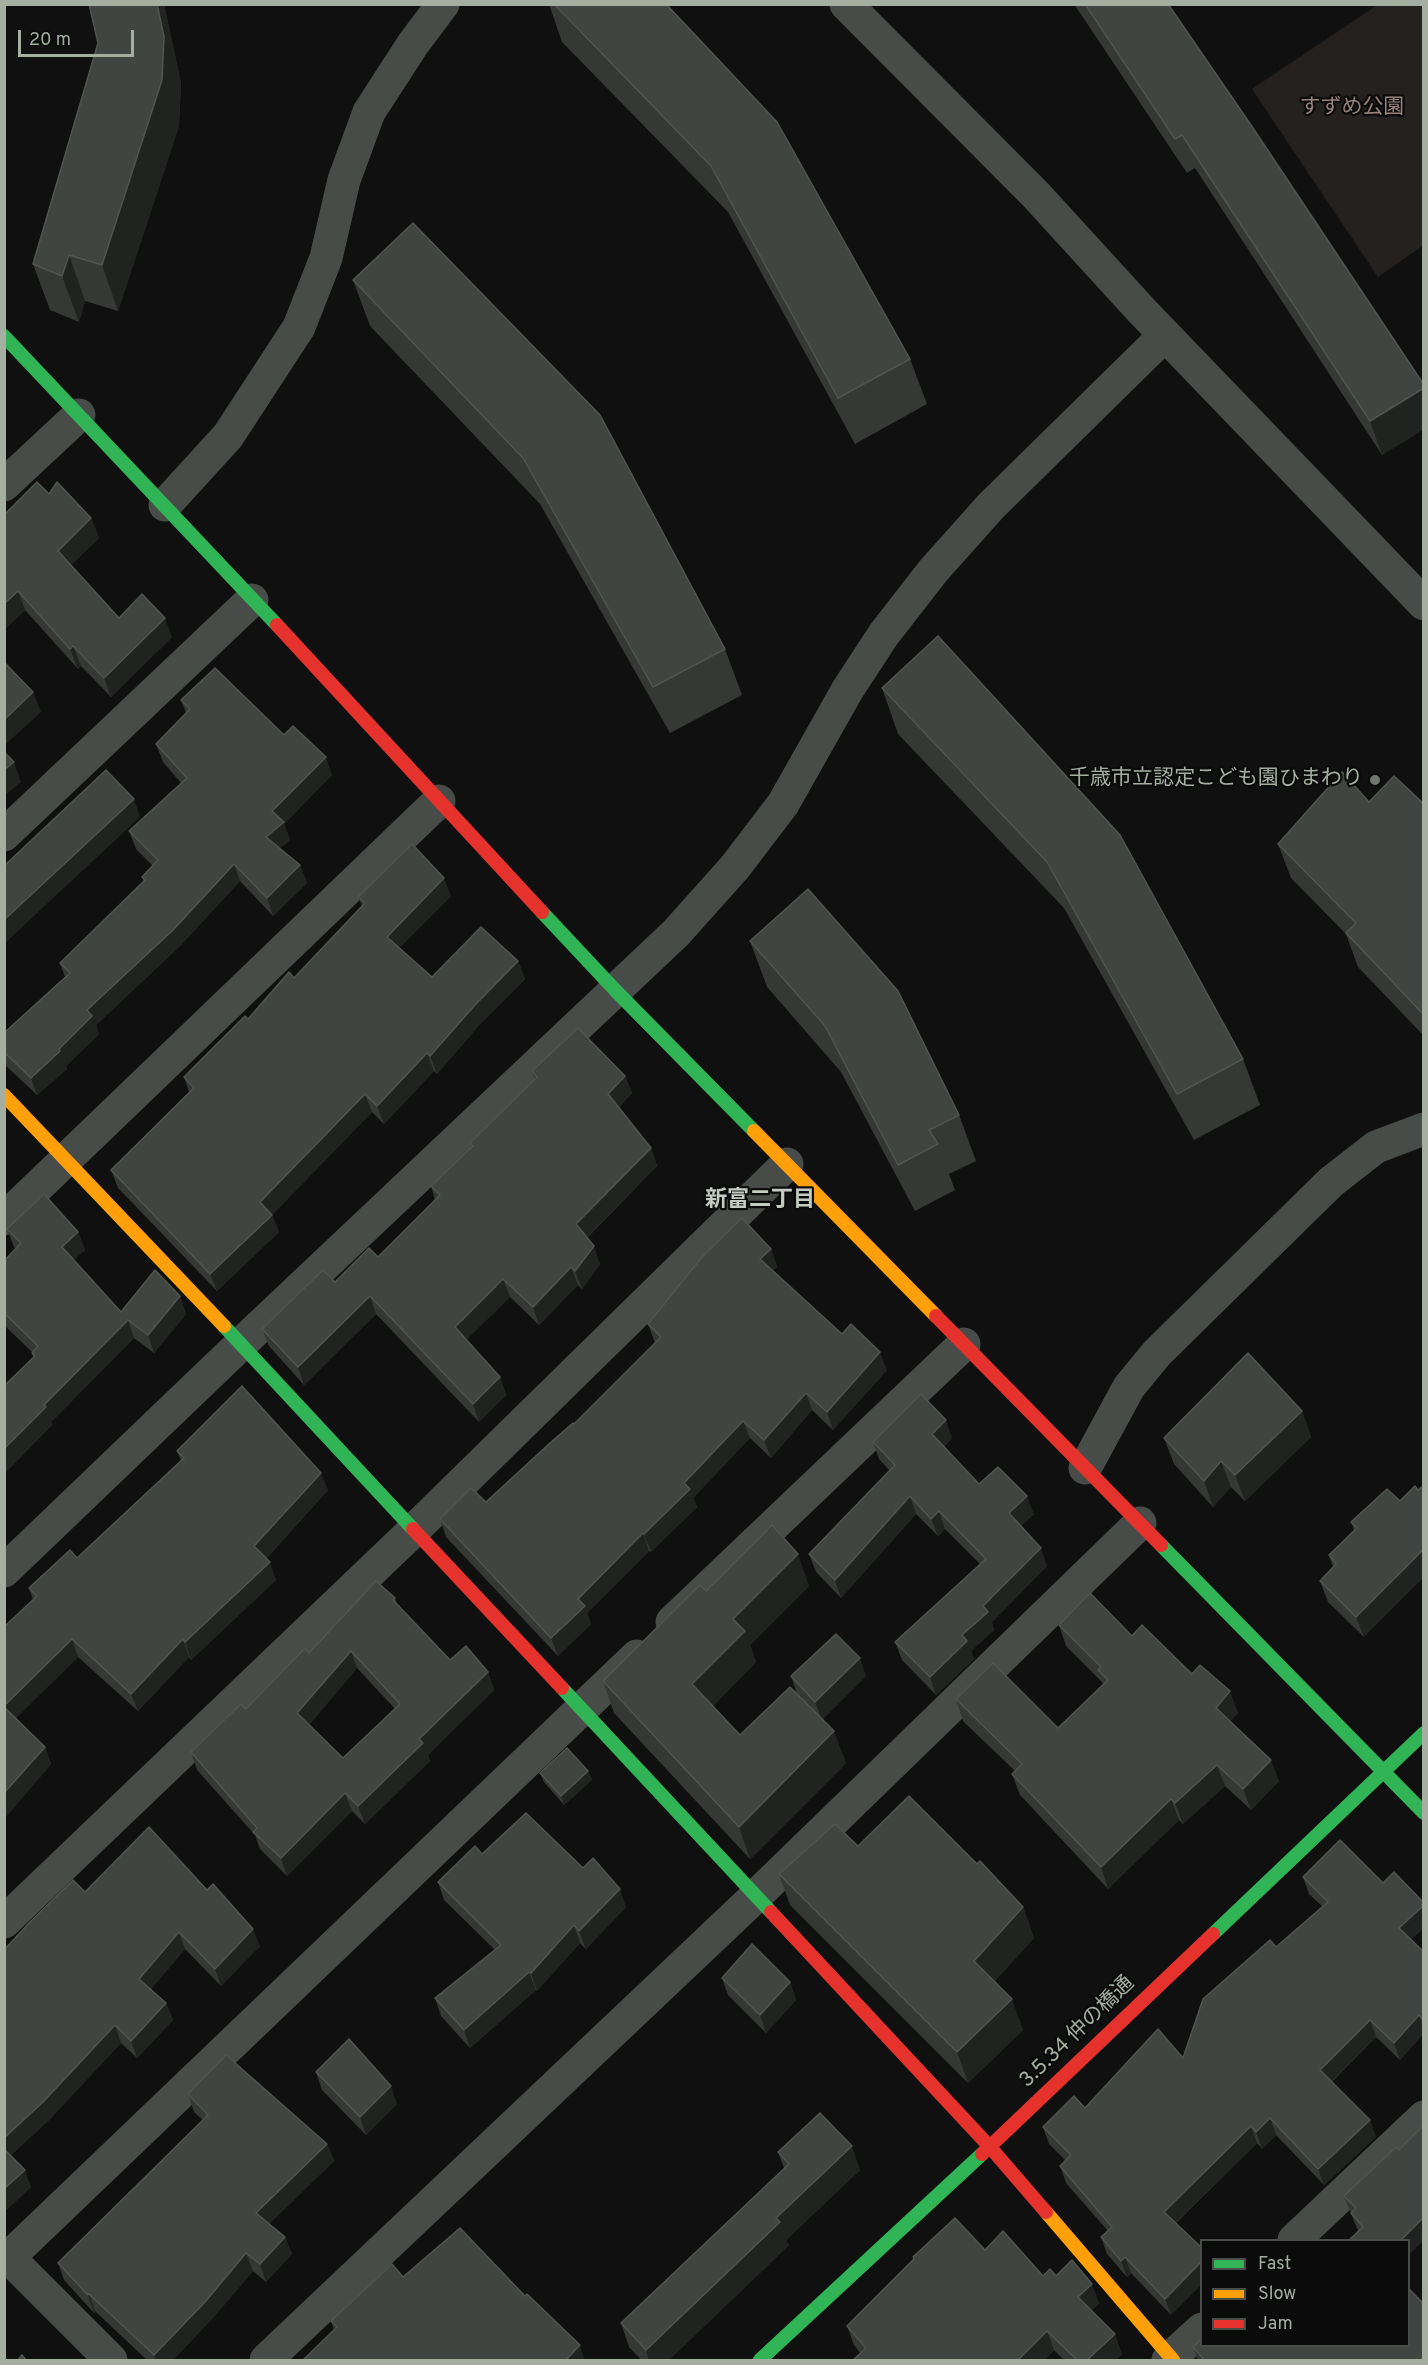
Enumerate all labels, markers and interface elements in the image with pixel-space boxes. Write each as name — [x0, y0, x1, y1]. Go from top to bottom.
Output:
scale bar — [21, 18, 136, 56]
text: 20 m — [29, 29, 71, 52]
park label: すずめ公園 — [1300, 96, 1404, 122]
place label: 千歳市立認定こども園ひまわり — [1069, 767, 1363, 793]
marker: 千歳市立認定こども園ひまわり — [1368, 773, 1382, 787]
district label: 新富二丁目 — [705, 1189, 815, 1215]
street label: 3.5.34 仲の橋通 — [1015, 1972, 1141, 2094]
legend — [1200, 2239, 1410, 2347]
text: Fast — [1258, 2253, 1291, 2276]
text: Slow — [1258, 2283, 1296, 2306]
text: Jam — [1258, 2313, 1293, 2336]

